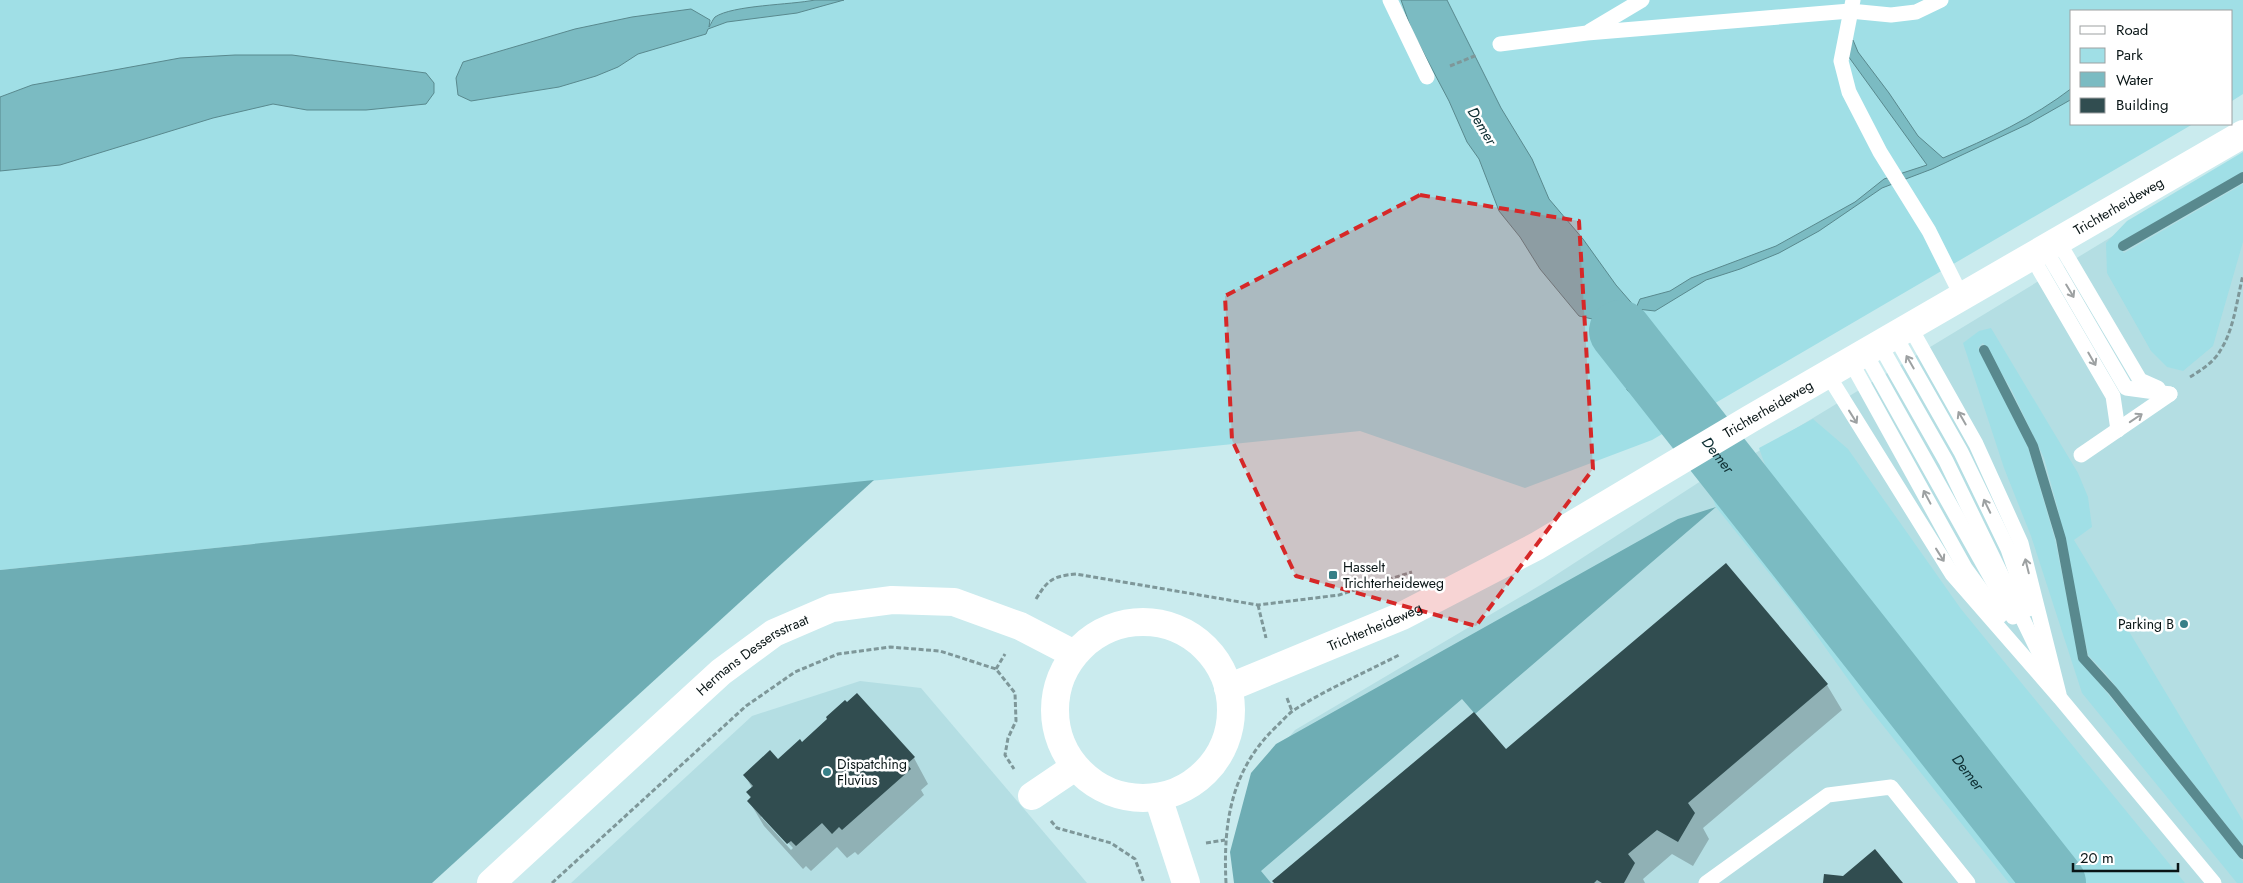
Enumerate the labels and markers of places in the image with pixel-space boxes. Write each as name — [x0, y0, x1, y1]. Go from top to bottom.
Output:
place label: Hasselt Trichterheideweg — [1343, 557, 1444, 593]
marker: Hasselt Trichterheideweg — [1327, 569, 1339, 581]
place label: Parking B — [2118, 614, 2174, 634]
marker: Parking B — [2178, 618, 2190, 630]
place label: Dispatching Fluvius — [837, 754, 907, 790]
marker: Dispatching Fluvius — [821, 766, 833, 778]

